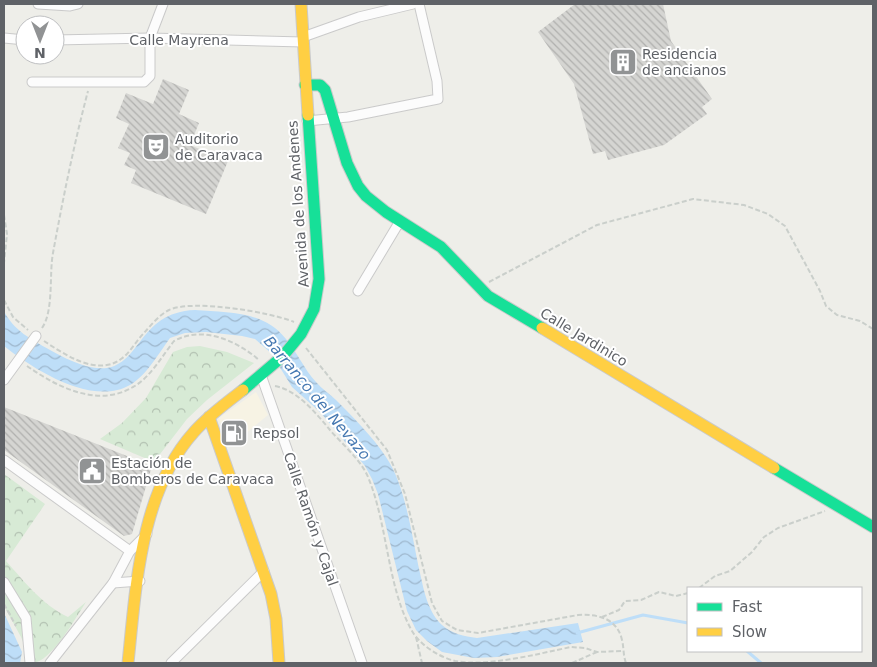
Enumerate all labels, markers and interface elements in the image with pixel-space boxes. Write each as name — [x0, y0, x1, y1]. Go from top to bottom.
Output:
north arrow — [15, 15, 65, 65]
street label: Calle Mayrena — [129, 32, 229, 48]
text: N — [34, 45, 46, 61]
place label: Residencia de ancianos — [642, 46, 726, 78]
building icon: Residencia de ancianos — [608, 47, 638, 77]
street label: Avenida de los Andenes — [284, 120, 312, 288]
place label: Auditorio de Caravaca — [175, 131, 263, 163]
theatre icon: Auditorio de Caravaca — [141, 132, 171, 162]
street label: Calle Jardinico — [537, 305, 631, 369]
water label: Barranco del Nevazo — [260, 332, 374, 464]
fuel station icon: Repsol — [219, 418, 249, 448]
place label: Repsol — [253, 425, 299, 441]
street label: Calle Ramón y Cajal — [281, 450, 341, 588]
place label: Estación de Bomberos de Caravaca — [111, 455, 274, 487]
public building icon: Estación de Bomberos de Caravaca — [77, 456, 107, 486]
legend — [687, 587, 862, 652]
text: Fast — [732, 598, 762, 616]
text: Slow — [732, 623, 767, 641]

